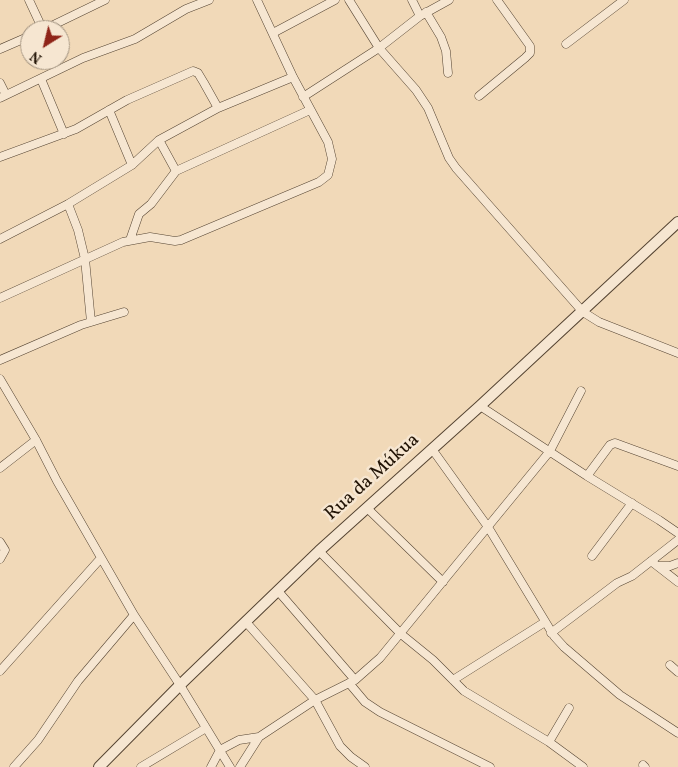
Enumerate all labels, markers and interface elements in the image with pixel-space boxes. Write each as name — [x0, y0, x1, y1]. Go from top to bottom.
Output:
north arrow — [20, 20, 70, 70]
text: N — [27, 46, 46, 67]
street label: Rua da Múkua — [321, 430, 425, 526]

